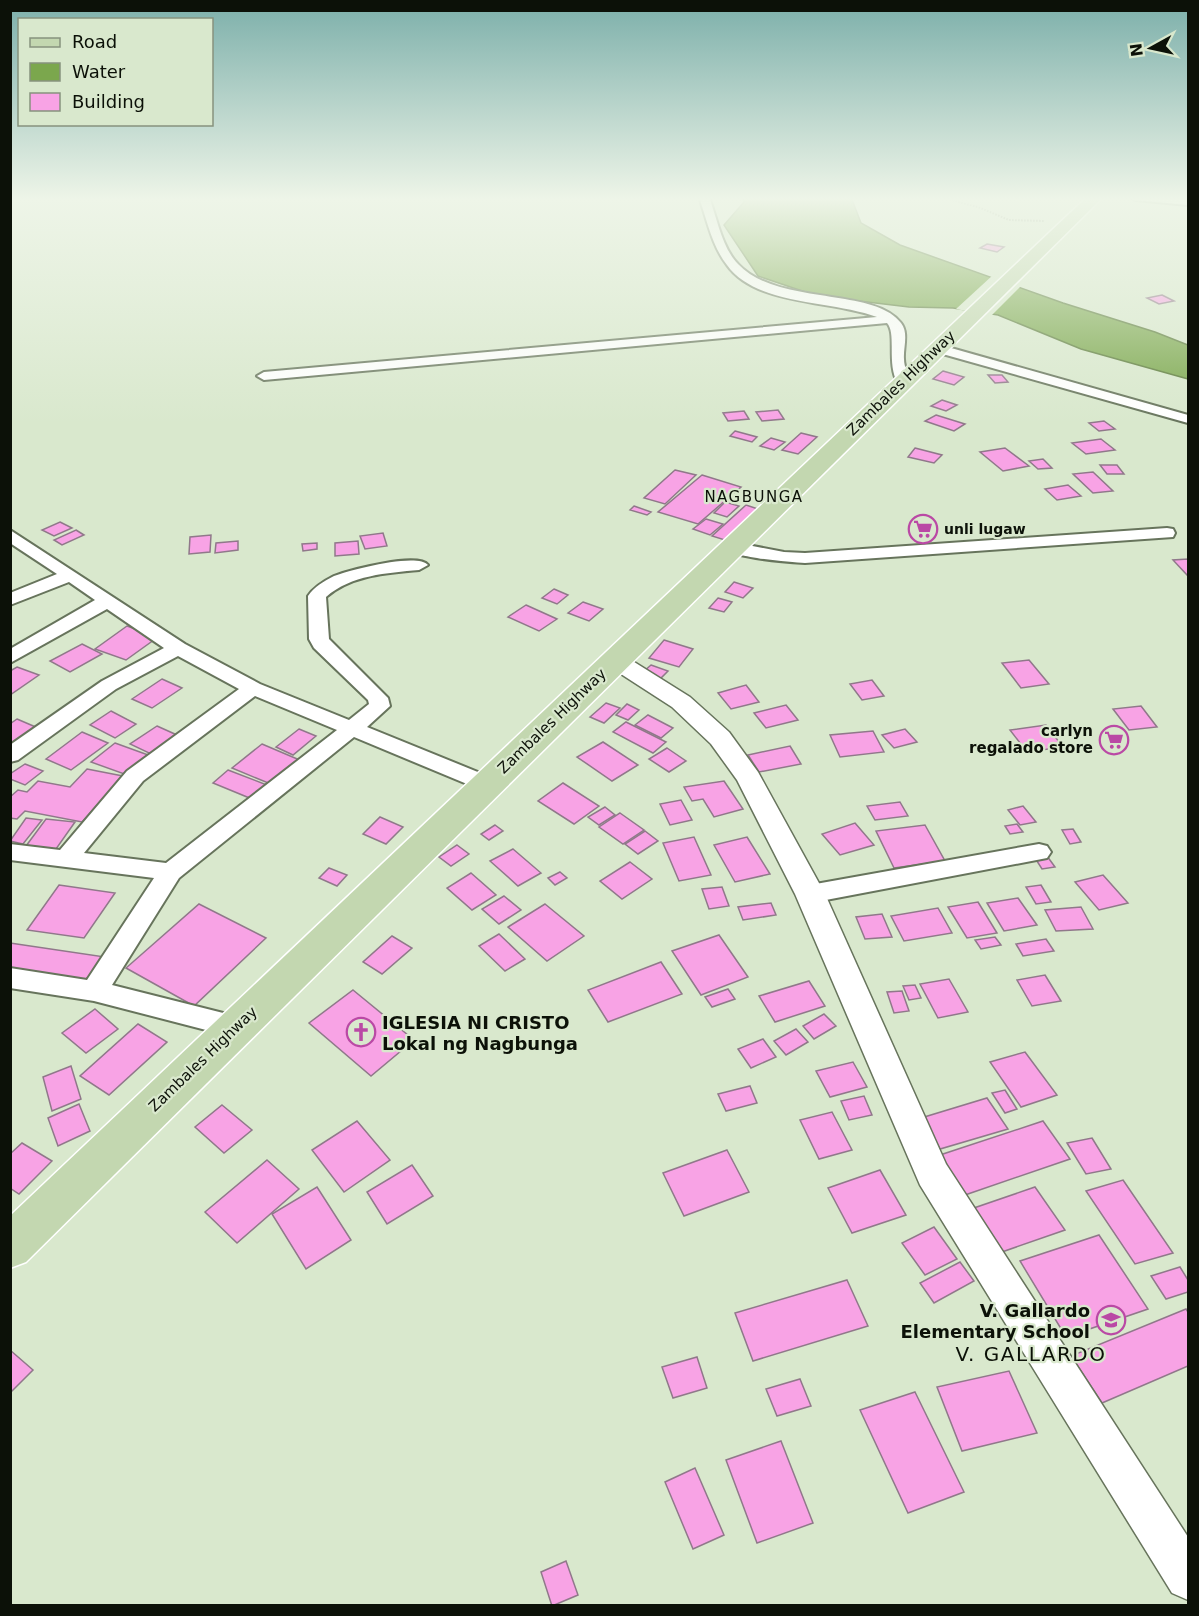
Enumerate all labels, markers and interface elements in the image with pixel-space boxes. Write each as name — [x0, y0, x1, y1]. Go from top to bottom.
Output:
legend — [18, 18, 213, 126]
north arrow — [1121, 18, 1181, 78]
text: Road — [72, 31, 117, 52]
text: N — [1126, 42, 1147, 58]
text: Water — [72, 61, 126, 82]
text: Building — [72, 91, 145, 112]
street label: Zambales Highway — [843, 327, 959, 439]
district label: NAGBUNGA — [704, 488, 804, 506]
supermarket icon: unli lugaw — [907, 513, 939, 545]
place label: unli lugaw — [944, 521, 1026, 537]
street label: Zambales Highway — [494, 665, 610, 777]
place label: carlyn regalado store — [969, 722, 1093, 757]
supermarket icon: carlyn regalado store — [1098, 724, 1130, 756]
street label: Zambales Highway — [145, 1003, 261, 1115]
place label: IGLESIA NI CRISTO Lokal ng Nagbunga — [382, 1012, 578, 1054]
church icon: IGLESIA NI CRISTO Lokal ng Nagbunga — [345, 1016, 377, 1048]
place label: V. Gallardo Elementary School — [901, 1300, 1090, 1342]
school or university icon: V. Gallardo Elementary School — [1095, 1304, 1127, 1336]
district label: V. GALLARDO — [956, 1342, 1106, 1366]

